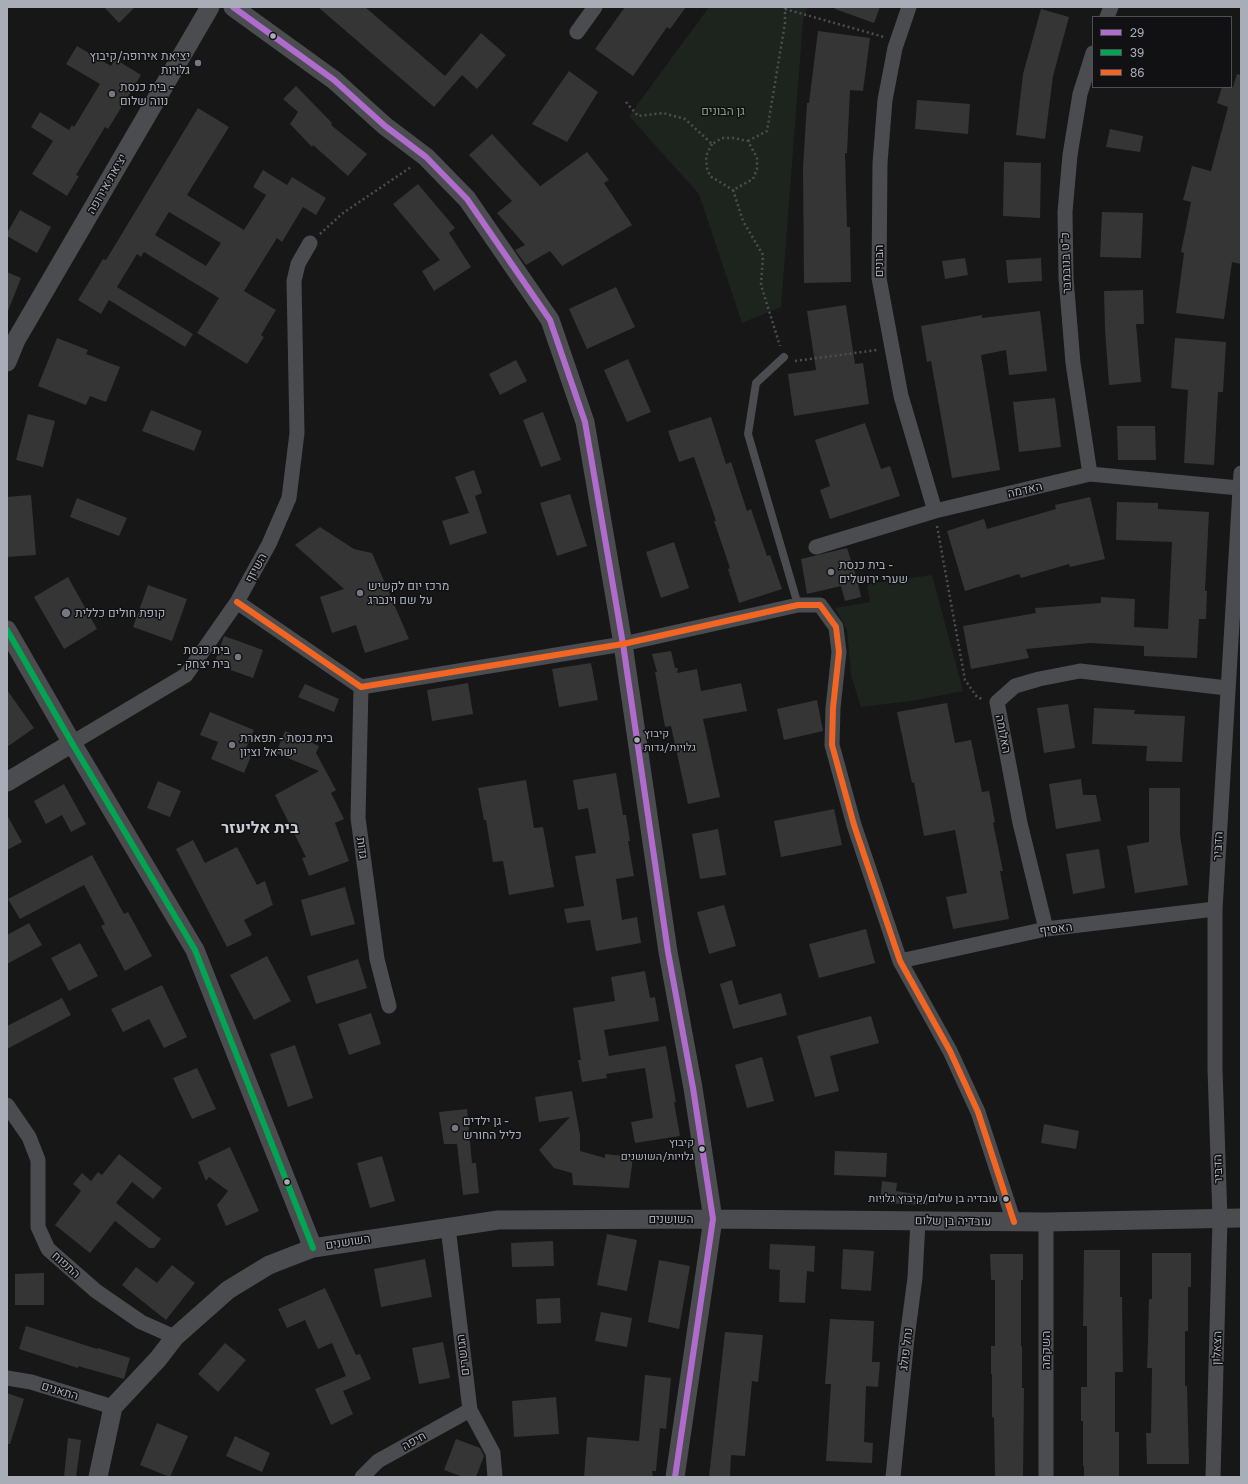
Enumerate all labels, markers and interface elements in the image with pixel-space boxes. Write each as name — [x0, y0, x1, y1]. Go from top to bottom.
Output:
legend — [1092, 16, 1232, 88]
text: 29 — [1130, 25, 1144, 40]
unlabelled marker — [268, 31, 278, 41]
text: 39 — [1130, 45, 1144, 60]
place label: יציאת אירופה/קיבוץ גלויות — [90, 49, 190, 77]
marker: יציאת אירופה/קיבוץ גלויות — [193, 58, 203, 68]
text: 86 — [1130, 65, 1145, 80]
place label: בית כנסת - נווה שלום — [120, 80, 174, 108]
marker: בית כנסת - נווה שלום — [107, 89, 117, 99]
park label: גן הבונים — [701, 104, 745, 118]
street label: יציאת אירופה — [84, 151, 130, 217]
street label: כ"ט בנובמבר — [1058, 232, 1074, 294]
street label: הבונים — [872, 245, 886, 277]
street label: האדמה — [1006, 479, 1044, 501]
street label: השיזף — [242, 551, 270, 585]
place label: בית כנסת - שערי ירושלים — [839, 558, 908, 586]
marker: בית כנסת - שערי ירושלים — [826, 567, 836, 577]
place label: מרכז יום לקשיש על שם וינברג — [368, 579, 449, 607]
marker: מרכז יום לקשיש על שם וינברג — [355, 588, 365, 598]
place label: קופת חולים כללית — [75, 606, 165, 620]
marker: קופת חולים כללית — [60, 607, 72, 619]
place label: בית כנסת - בית יצחק — [177, 643, 230, 671]
marker: בית כנסת - בית יצחק — [233, 652, 243, 662]
street label: האלומה — [992, 713, 1014, 755]
place label: קיבוץ גלויות/גדות — [644, 727, 696, 753]
place label: בית כנסת - תפארת ישראל וציון — [240, 731, 333, 759]
marker: קיבוץ גלויות/גדות — [632, 735, 642, 745]
marker: בית כנסת - תפארת ישראל וציון — [227, 740, 237, 750]
district label: בית אליעזר — [221, 818, 299, 838]
street label: הדביר — [1210, 831, 1226, 861]
street label: גדות — [353, 836, 371, 860]
street label: האסיף — [1039, 920, 1073, 938]
place label: גן ילדים - כליל החורש — [463, 1114, 522, 1142]
marker: גן ילדים - כליל החורש — [450, 1123, 460, 1133]
place label: קיבוץ גלויות/השושנים — [621, 1136, 694, 1162]
marker: קיבוץ גלויות/השושנים — [697, 1144, 707, 1154]
street label: הדביר — [1210, 1154, 1226, 1184]
unlabelled marker — [282, 1177, 292, 1187]
place label: עובדיה בן שלום/קיבוץ גלויות — [868, 1192, 998, 1206]
marker: עובדיה בן שלום/קיבוץ גלויות — [1001, 1194, 1011, 1204]
street label: השושנים — [648, 1212, 694, 1226]
street label: עובדיה בן שלום — [915, 1213, 991, 1229]
street label: השושנים — [325, 1231, 371, 1253]
street label: התפוח — [49, 1249, 83, 1281]
street label: נחל פולג — [896, 1327, 916, 1371]
street label: השקמה — [1039, 1331, 1053, 1369]
street label: הצאלון — [1209, 1331, 1225, 1365]
street label: הגושרים — [453, 1333, 473, 1377]
street label: התאנים — [40, 1379, 80, 1403]
street label: חיפה — [399, 1429, 429, 1453]

